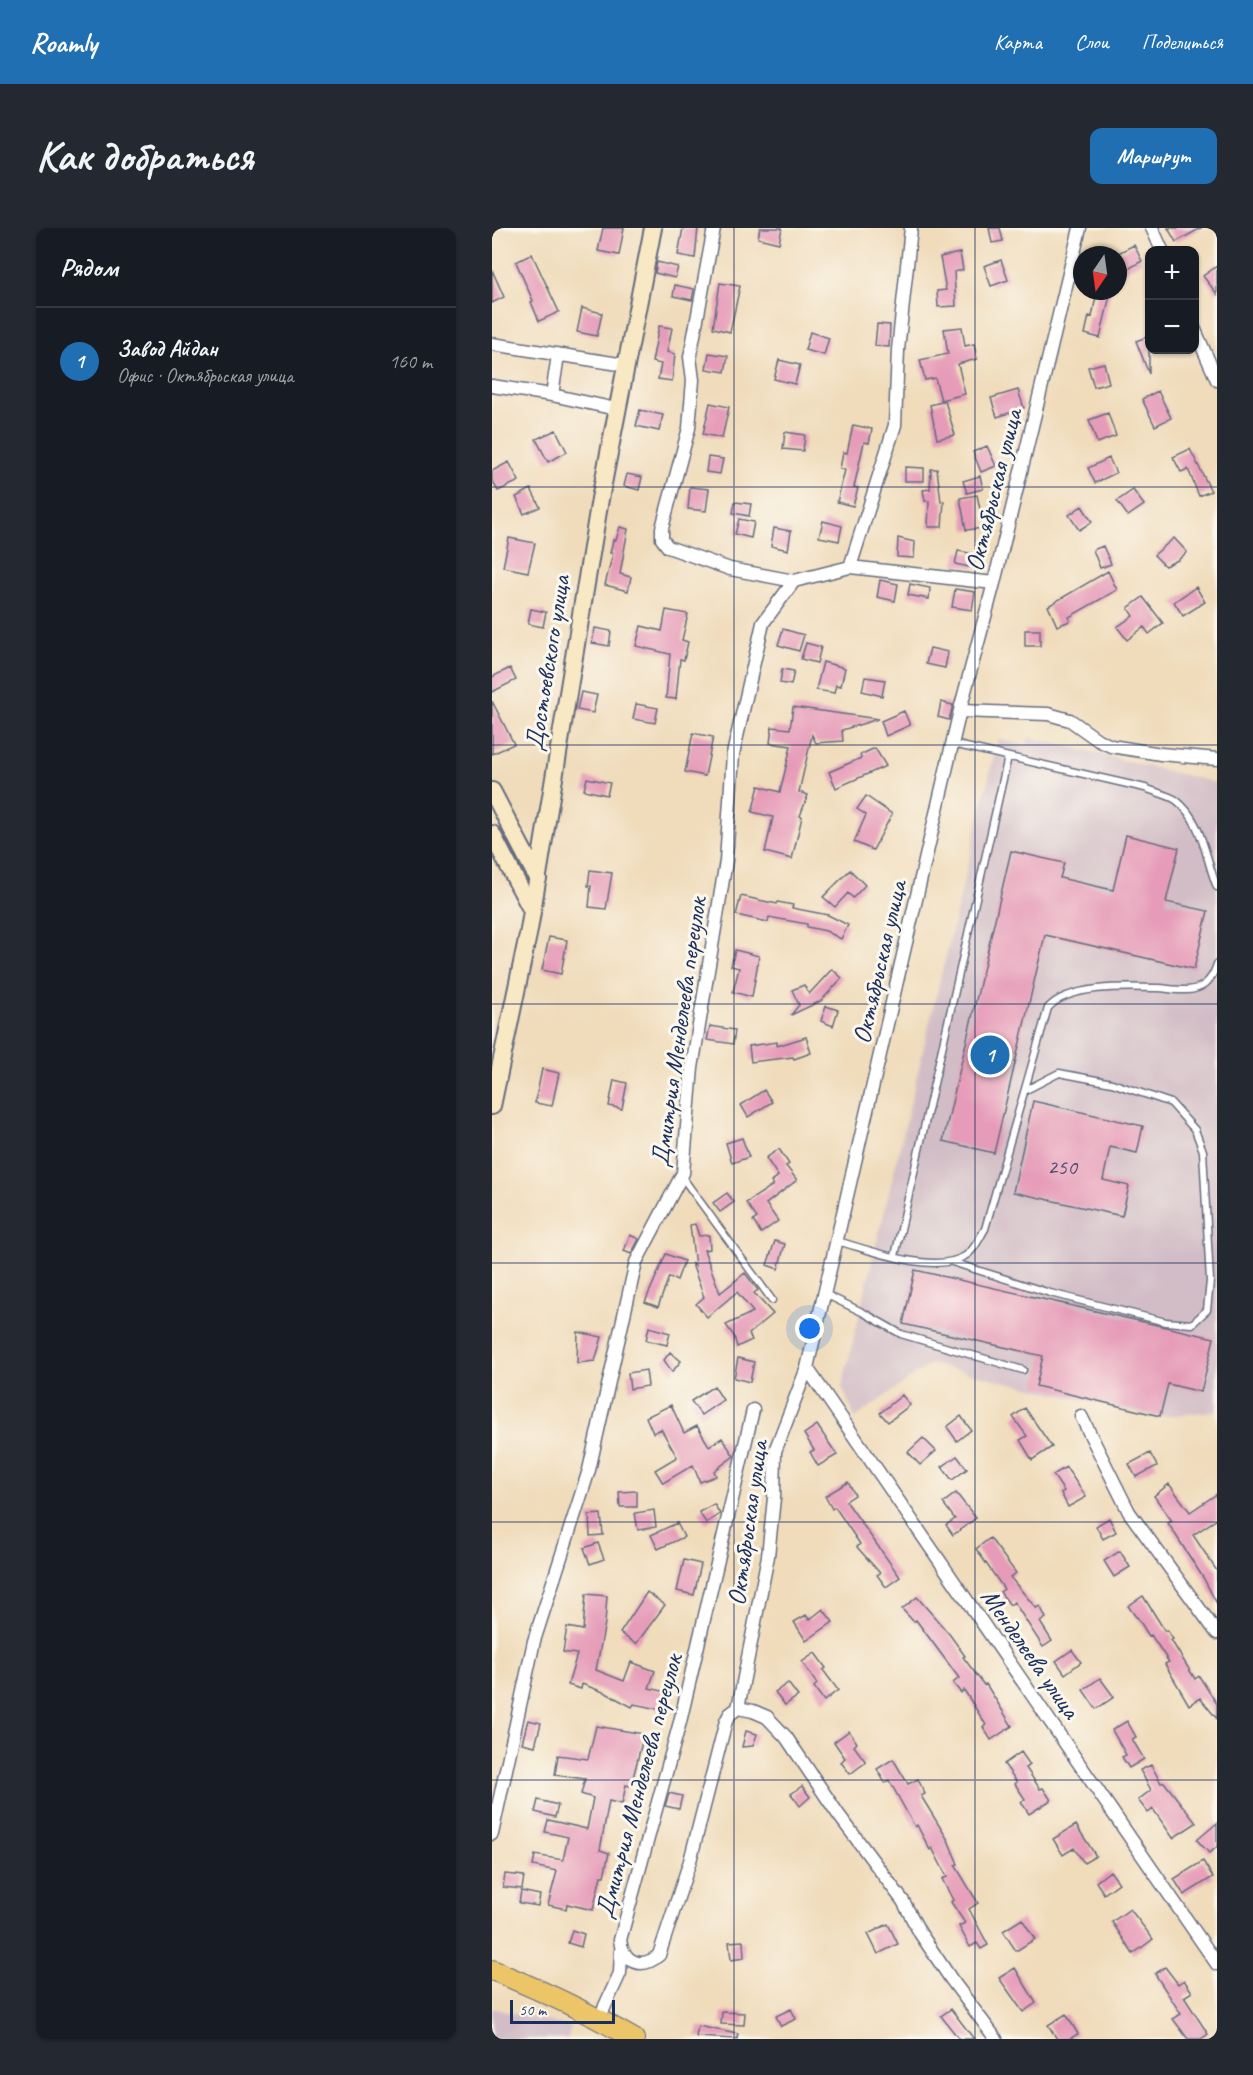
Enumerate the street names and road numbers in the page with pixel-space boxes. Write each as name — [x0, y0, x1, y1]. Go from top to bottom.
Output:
street label: Октябрьская улица — [957, 403, 1030, 575]
street label: Достоевского улица — [517, 572, 578, 753]
street label: Октябрьская улица — [845, 875, 915, 1047]
street label: Дмитрия Менделеева переулок — [643, 893, 714, 1169]
street label: Октябрьская улица — [720, 1436, 776, 1608]
street label: Менделеева улица — [974, 1582, 1088, 1726]
street label: Дмитрия Менделеева переулок — [587, 1648, 690, 1922]

